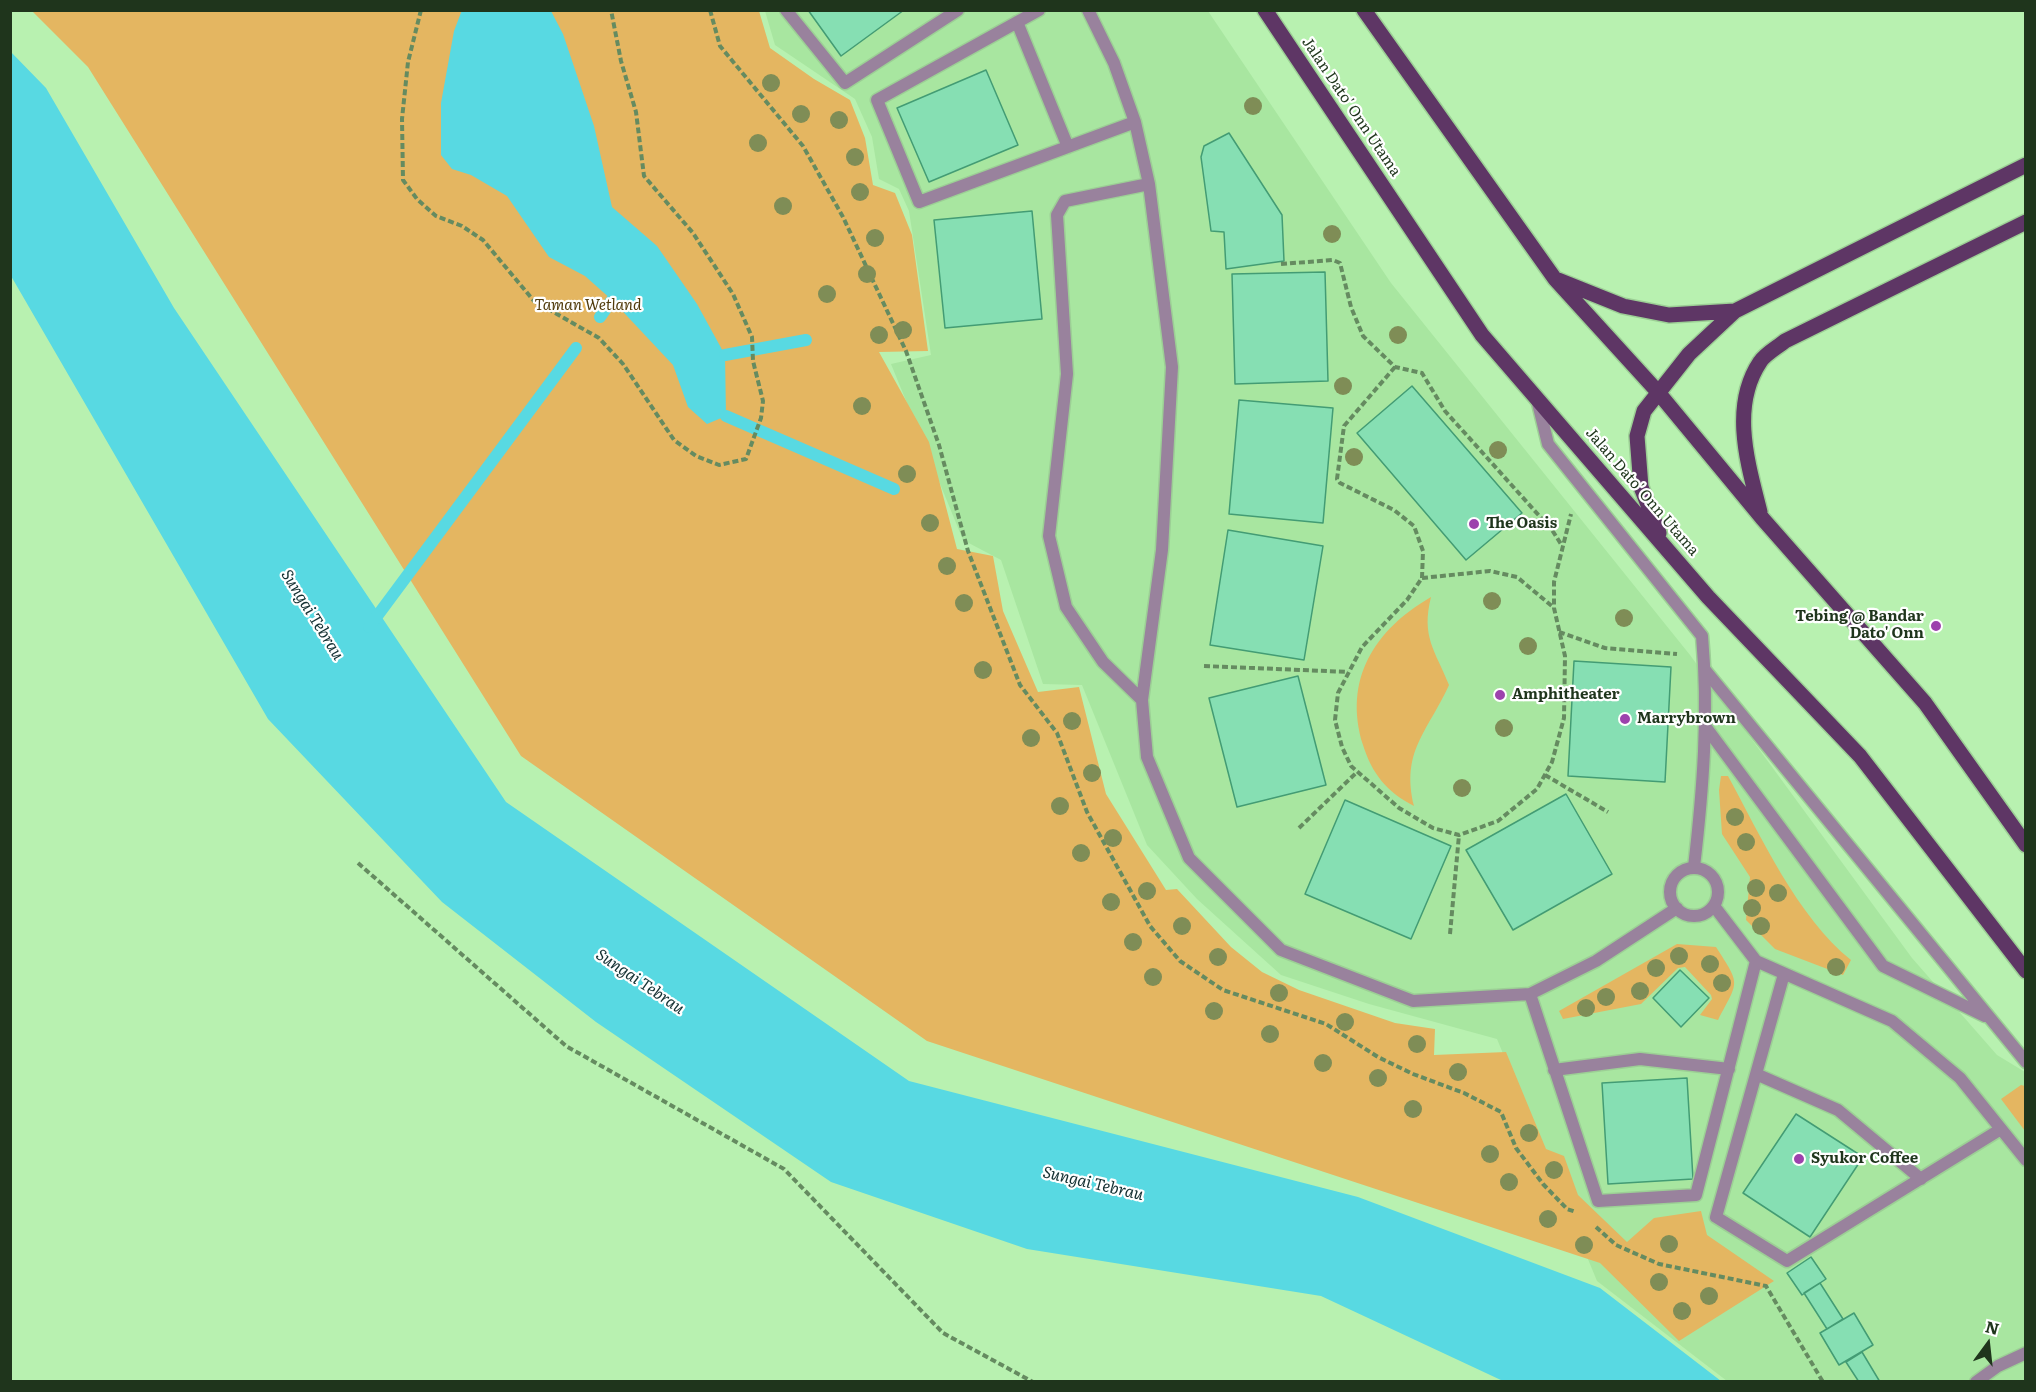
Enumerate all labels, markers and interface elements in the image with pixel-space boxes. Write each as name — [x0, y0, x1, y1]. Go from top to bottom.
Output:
street label: Jalan Dato' Onn Utama — [1298, 34, 1404, 180]
park label: Taman Wetland — [534, 297, 642, 315]
street label: Jalan Dato' Onn Utama — [1581, 424, 1703, 560]
place label: The Oasis — [1486, 515, 1557, 533]
marker: The Oasis — [1467, 517, 1481, 531]
water label: Sungai Tebrau — [277, 566, 347, 664]
place label: Tebing @ Bandar Dato' Onn — [1795, 608, 1924, 643]
marker: Tebing @ Bandar Dato' Onn — [1929, 619, 1943, 633]
place label: Amphitheater — [1512, 686, 1620, 704]
marker: Amphitheater — [1493, 688, 1507, 702]
place label: Marrybrown — [1637, 710, 1736, 728]
marker: Marrybrown — [1618, 712, 1632, 726]
water label: Sungai Tebrau — [592, 945, 688, 1019]
place label: Syukor Coffee — [1811, 1150, 1918, 1168]
marker: Syukor Coffee — [1792, 1152, 1806, 1166]
water label: Sungai Tebrau — [1041, 1163, 1145, 1205]
text: N — [1983, 1313, 2002, 1340]
north arrow — [1958, 1314, 2018, 1374]

